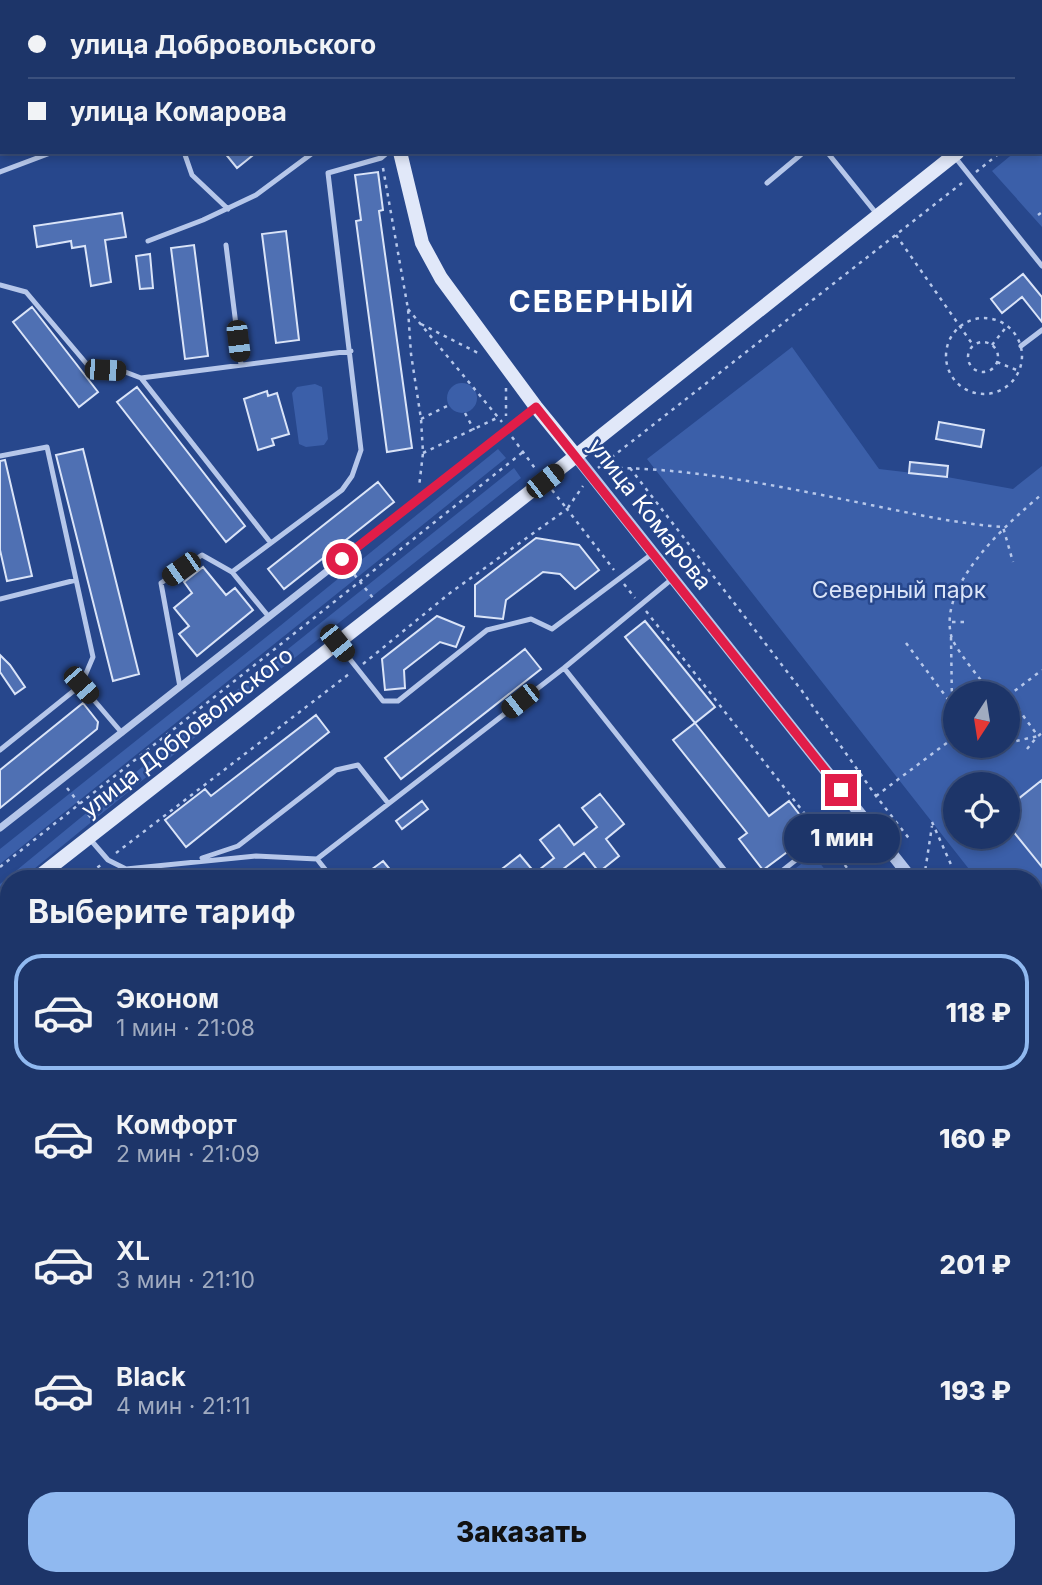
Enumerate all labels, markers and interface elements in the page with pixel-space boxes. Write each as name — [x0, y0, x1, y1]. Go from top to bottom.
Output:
text: улица Добровольского — [70, 29, 376, 60]
text: улица Комарова — [70, 96, 287, 127]
district label: СЕВЕРНЫЙ — [509, 283, 695, 319]
car — [226, 319, 251, 363]
car — [84, 358, 127, 382]
street label: улица Комарова — [582, 433, 718, 595]
car — [522, 460, 569, 502]
route start — [326, 543, 358, 575]
car — [158, 548, 205, 590]
park label: Северный парк — [812, 576, 987, 604]
car — [316, 620, 359, 666]
street label: улица Добровольского — [75, 641, 299, 823]
car — [60, 662, 103, 708]
car — [497, 680, 544, 722]
north arrow — [943, 681, 1020, 758]
map controls — [943, 681, 1020, 849]
button: locate — [943, 772, 1020, 849]
route end — [825, 774, 857, 806]
callout: 1 мин — [783, 814, 899, 864]
text: 1 мин — [810, 824, 874, 852]
text: Выберите тариф — [28, 892, 296, 931]
icon: car — [32, 981, 95, 1044]
text: Эконом — [116, 983, 219, 1014]
text: 118 ₽ — [945, 997, 1011, 1028]
text: 1 мин · 21:08 — [116, 1014, 255, 1042]
icon: car — [32, 1107, 95, 1170]
text: Комфорт — [116, 1109, 237, 1140]
text: 160 ₽ — [939, 1123, 1011, 1154]
text: 2 мин · 21:09 — [116, 1140, 260, 1168]
icon: car — [32, 1233, 95, 1296]
text: XL — [116, 1235, 150, 1266]
text: 201 ₽ — [940, 1249, 1011, 1280]
text: 3 мин · 21:10 — [116, 1266, 255, 1294]
icon: car — [32, 1359, 95, 1422]
text: Black — [116, 1361, 186, 1392]
text: 193 ₽ — [940, 1375, 1011, 1406]
text: 4 мин · 21:11 — [116, 1392, 251, 1420]
button: Заказать — [28, 1492, 1015, 1572]

